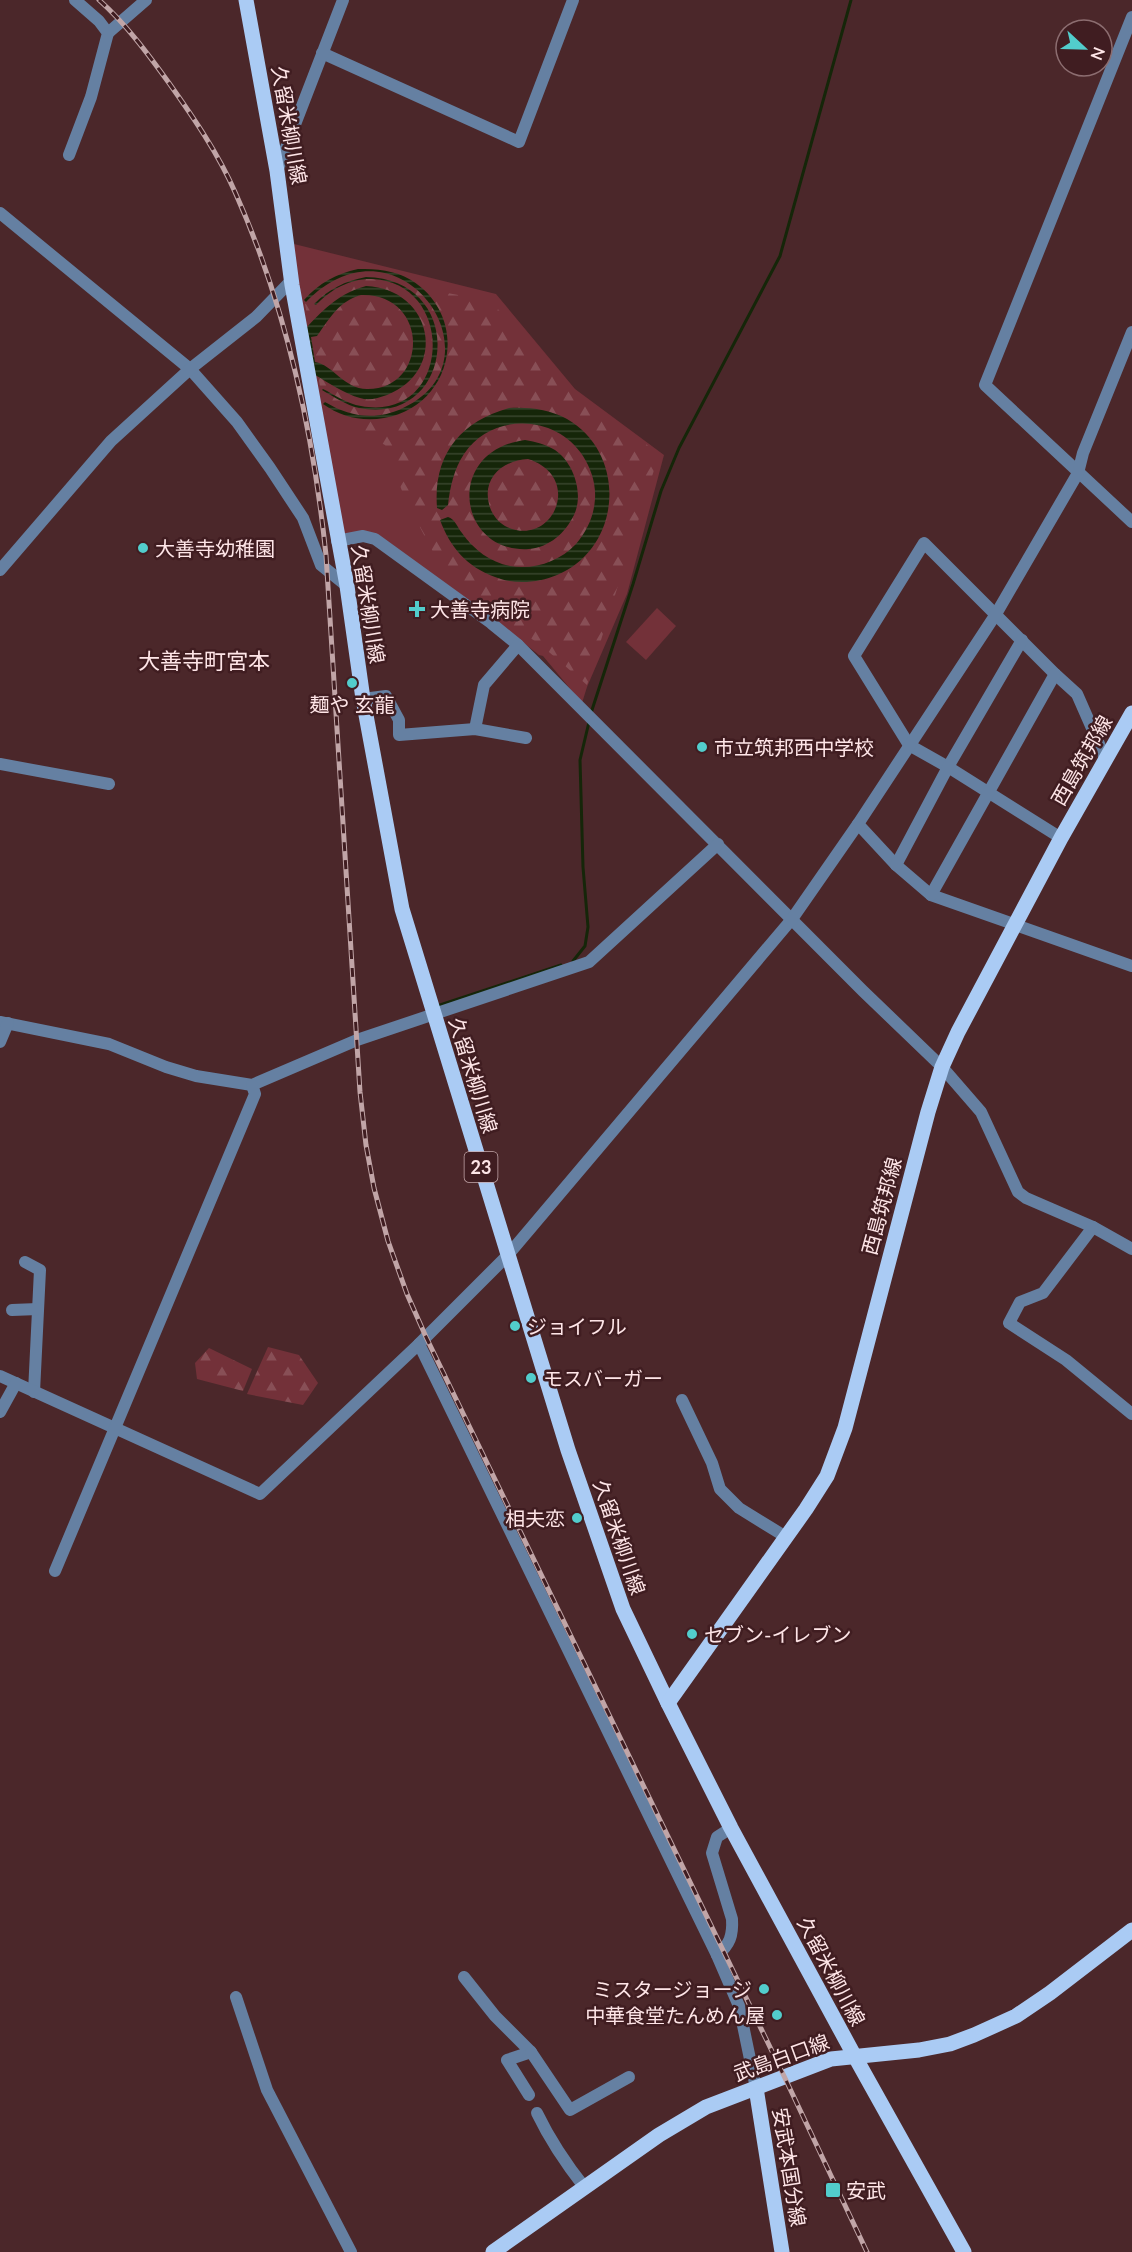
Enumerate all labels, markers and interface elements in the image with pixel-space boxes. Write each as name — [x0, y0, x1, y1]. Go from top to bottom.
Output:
north arrow — [1054, 18, 1114, 78]
text: N — [1087, 45, 1109, 63]
street label: 久留米柳川線 — [268, 64, 312, 186]
place label: 大善寺幼稚園 — [155, 536, 275, 560]
marker: 大善寺幼稚園 — [136, 541, 150, 555]
street label: 久留米柳川線 — [348, 543, 390, 665]
place label: 大善寺病院 — [430, 597, 530, 621]
marker: 大善寺病院 — [408, 600, 426, 618]
district label: 大善寺町宮本 — [138, 647, 270, 674]
marker: 麺や 玄龍 — [345, 676, 359, 690]
place label: 麺や 玄龍 — [309, 692, 395, 716]
street label: 西島筑邦線 — [1046, 711, 1116, 809]
place label: 市立筑邦西中学校 — [714, 735, 874, 759]
marker: 市立筑邦西中学校 — [695, 740, 709, 754]
street label: 久留米柳川線 — [445, 1014, 503, 1136]
road number: 23 — [464, 1152, 498, 1182]
street label: 西島筑邦線 — [856, 1155, 906, 1257]
place label: ジョイフル — [527, 1314, 627, 1338]
marker: ジョイフル — [508, 1319, 522, 1333]
place label: モスバーガー — [543, 1366, 663, 1390]
marker: モスバーガー — [524, 1371, 538, 1385]
street label: 久留米柳川線 — [589, 1476, 651, 1598]
place label: 相夫恋 — [505, 1506, 565, 1530]
marker: 相夫恋 — [570, 1511, 584, 1525]
place label: セブン-イレブン — [704, 1622, 851, 1646]
marker: セブン-イレブン — [685, 1627, 699, 1641]
street label: 久留米柳川線 — [793, 1912, 871, 2030]
place label: ミスタージョージ — [593, 1977, 752, 2001]
marker: ミスタージョージ — [757, 1982, 771, 1996]
place label: 中華食堂たんめん屋 — [585, 2003, 765, 2027]
marker: 中華食堂たんめん屋 — [770, 2008, 784, 2022]
street label: 武島白口線 — [730, 2029, 832, 2085]
street label: 安武本国分線 — [769, 2106, 811, 2228]
place label: 安武 — [846, 2178, 886, 2202]
marker: 安武 — [824, 2181, 842, 2199]

